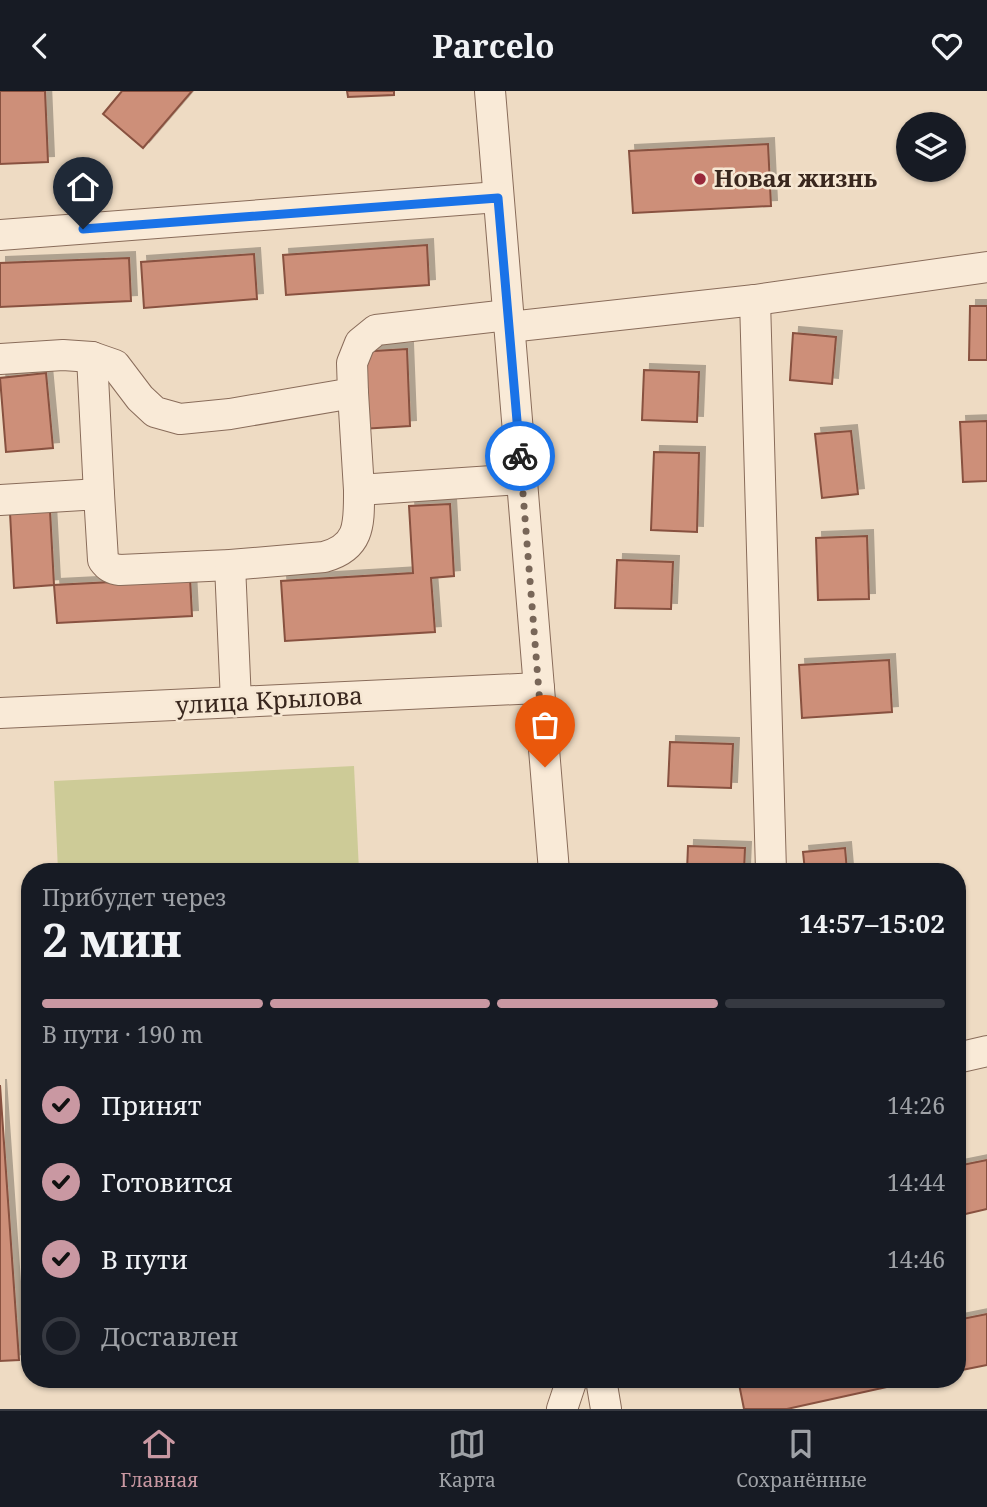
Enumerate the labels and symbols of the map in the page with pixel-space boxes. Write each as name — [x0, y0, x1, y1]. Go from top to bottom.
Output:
pin — [53, 157, 113, 229]
place label: Новая жизнь — [714, 161, 878, 194]
marker: Новая жизнь — [692, 171, 708, 187]
courier — [485, 421, 555, 491]
street label: улица Крылова — [174, 678, 364, 721]
pin — [515, 695, 575, 767]

